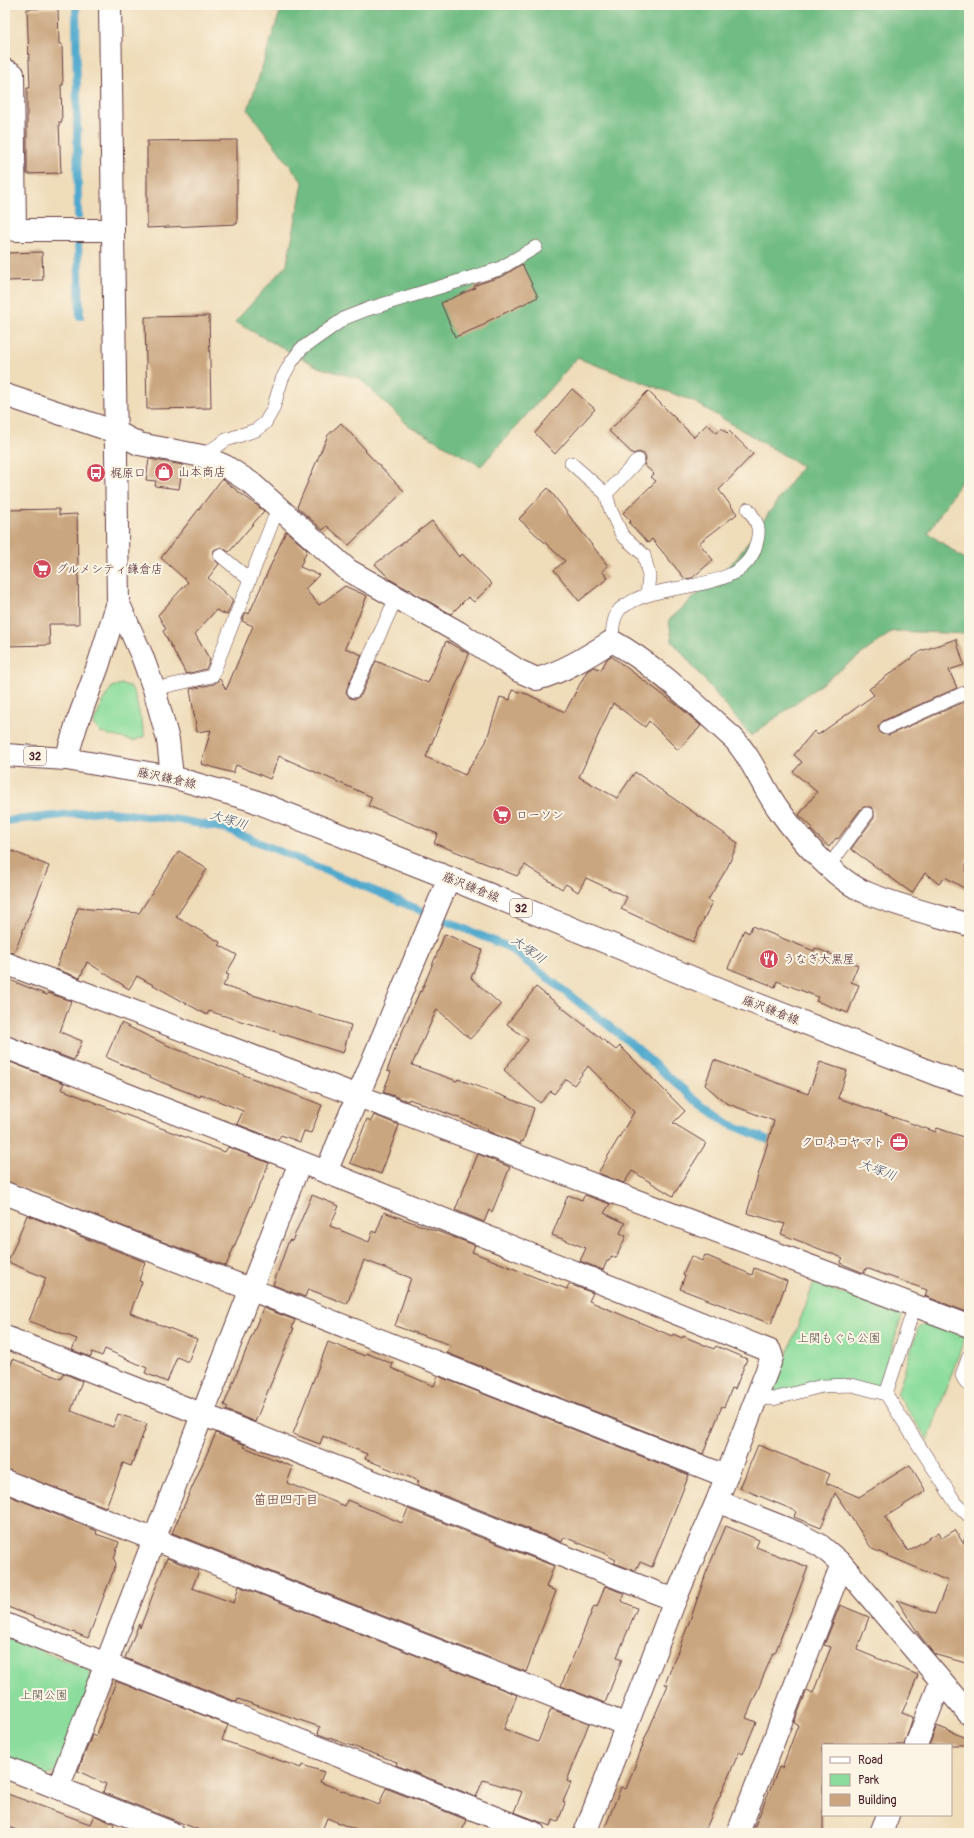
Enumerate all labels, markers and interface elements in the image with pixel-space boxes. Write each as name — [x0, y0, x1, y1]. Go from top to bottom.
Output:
shop icon: 山本商店 — [153, 461, 175, 483]
bus stop icon: 梶原口 — [85, 462, 107, 484]
place label: 山本商店 — [178, 465, 226, 480]
place label: 梶原口 — [110, 466, 146, 481]
supermarket icon: グルメシティ鎌倉店 — [31, 558, 53, 580]
place label: グルメシティ鎌倉店 — [56, 562, 163, 577]
road number: 32 — [24, 747, 46, 765]
street label: 藤沢鎌倉線 — [136, 765, 198, 792]
supermarket icon: ローソン — [491, 804, 513, 826]
water label: 大塚川 — [208, 807, 250, 833]
place label: ローソン — [516, 808, 564, 823]
street label: 藤沢鎌倉線 — [440, 869, 501, 906]
road number: 32 — [510, 899, 532, 917]
water label: 大塚川 — [508, 932, 549, 968]
restaurant icon: うなぎ大黒屋 — [758, 948, 780, 970]
place label: うなぎ大黒屋 — [783, 952, 855, 967]
street label: 藤沢鎌倉線 — [740, 993, 802, 1028]
office icon: クロネコヤマト — [888, 1131, 910, 1153]
place label: クロネコヤマト — [801, 1135, 885, 1150]
water label: 大塚川 — [857, 1155, 899, 1184]
park label: 上関もぐら公園 — [797, 1331, 881, 1346]
district label: 笛田四丁目 — [253, 1492, 319, 1508]
park label: 上関公園 — [20, 1688, 68, 1703]
legend — [822, 1744, 952, 1816]
text: Road — [858, 1753, 883, 1768]
text: Park — [858, 1773, 879, 1788]
text: Building — [858, 1793, 897, 1808]

